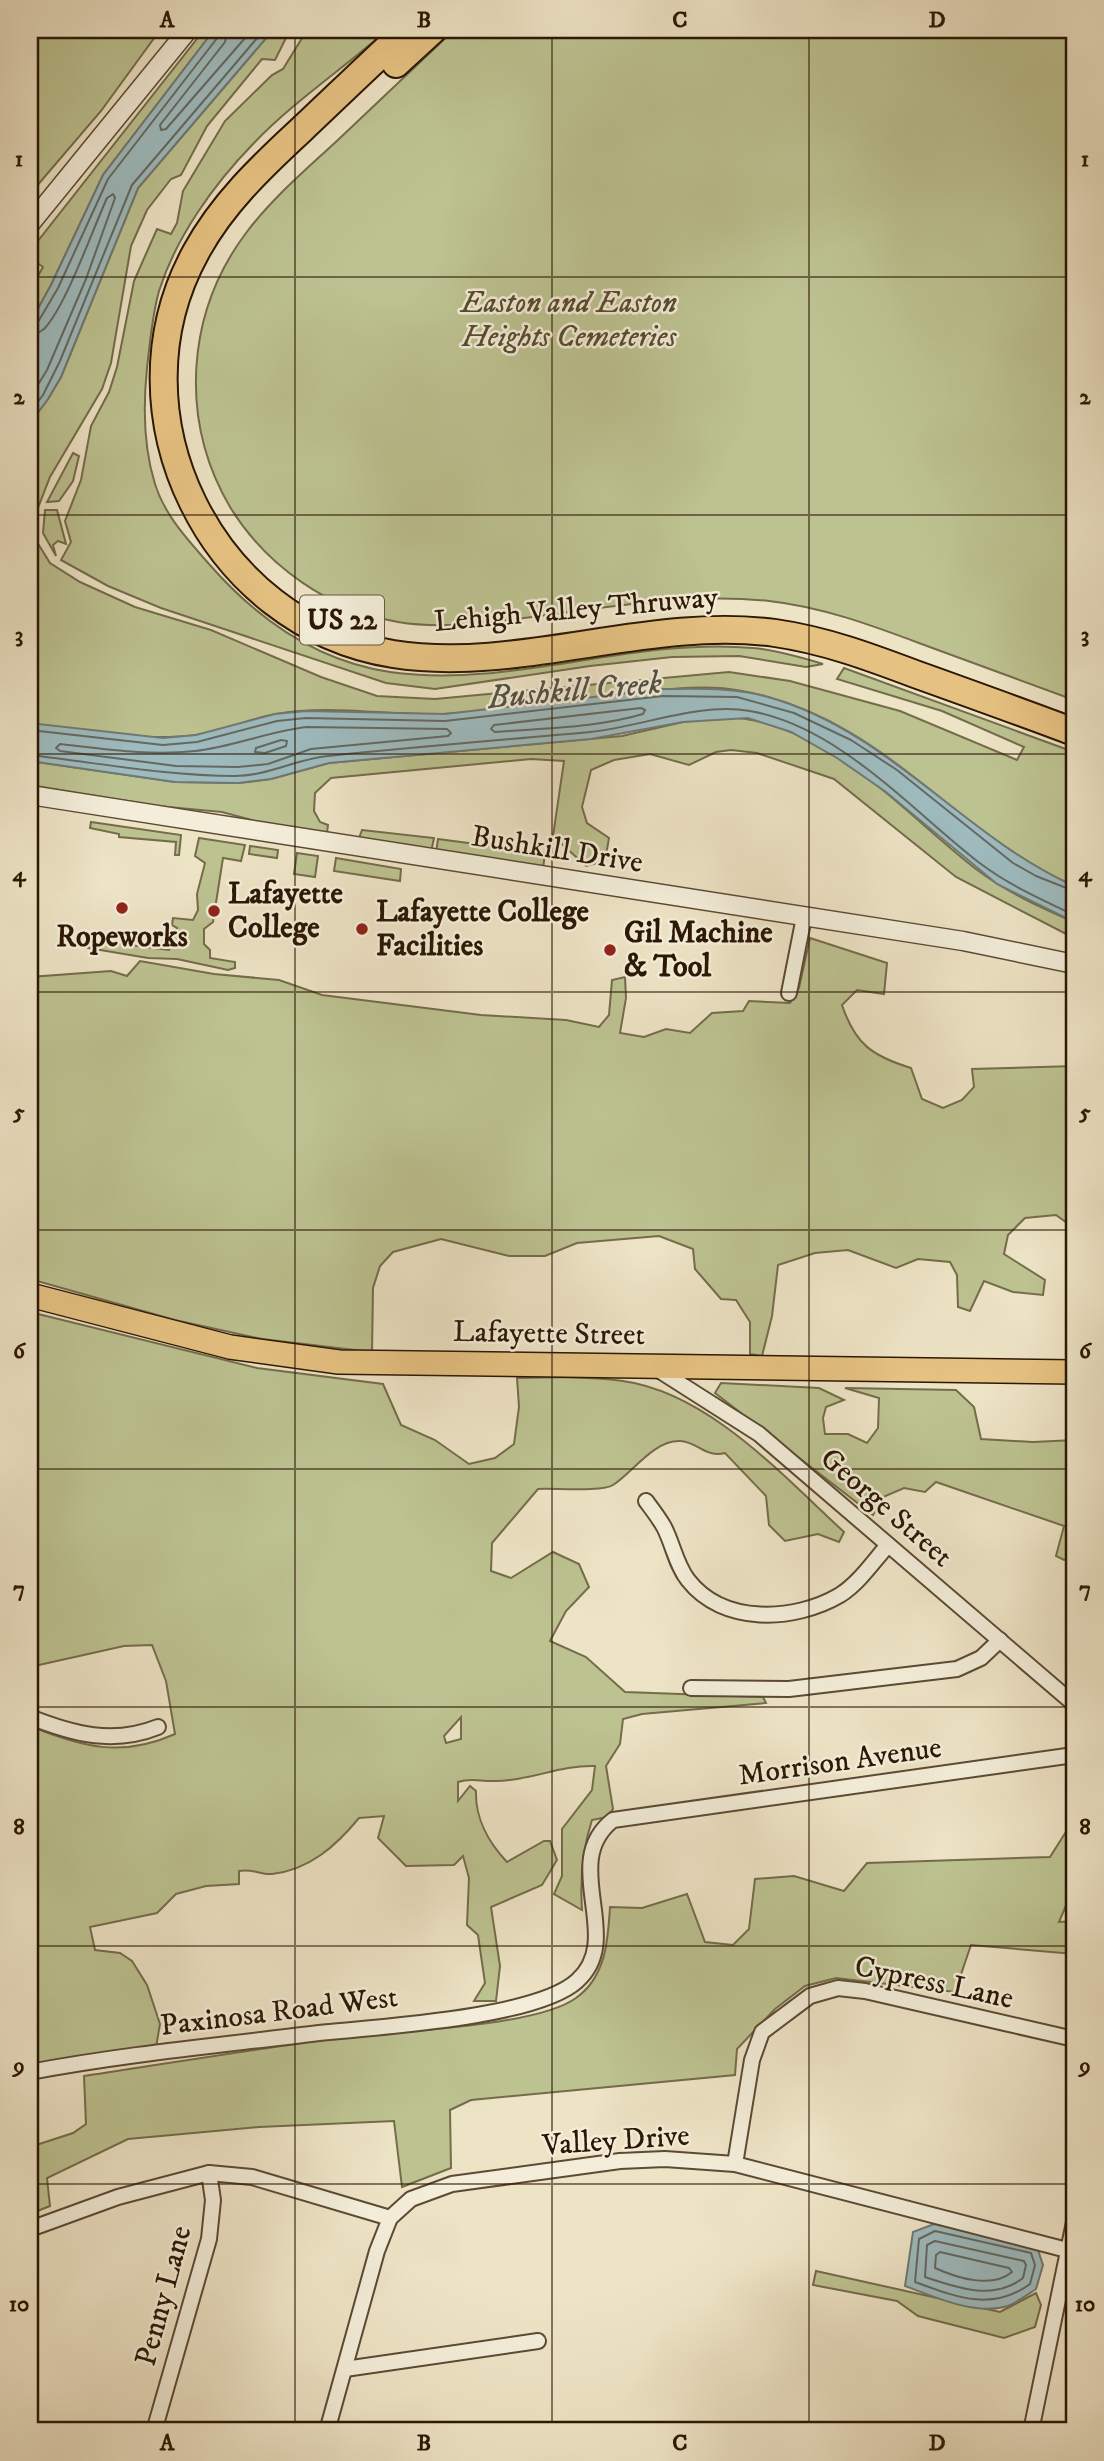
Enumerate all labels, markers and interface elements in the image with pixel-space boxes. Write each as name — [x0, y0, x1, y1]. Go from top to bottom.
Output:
text: A — [159, 6, 176, 35]
text: B — [417, 6, 431, 35]
text: C — [672, 6, 688, 35]
text: D — [928, 6, 946, 35]
text: 1 — [15, 145, 23, 174]
text: 1 — [1081, 145, 1089, 174]
park label: Easton and Easton Heights Cemeteries — [459, 285, 677, 356]
text: 2 — [13, 383, 25, 412]
text: 2 — [1079, 383, 1091, 412]
street label: Lehigh Valley Thruway — [432, 579, 720, 641]
road number: US 22 — [300, 596, 384, 644]
text: 3 — [15, 621, 23, 650]
text: 3 — [1081, 621, 1089, 650]
water label: Bushkill Creek — [486, 663, 664, 719]
street label: Bushkill Drive — [469, 818, 645, 882]
text: 4 — [12, 860, 27, 889]
text: 4 — [1078, 860, 1093, 889]
place label: Lafayette College — [228, 876, 343, 947]
place label: Lafayette College Facilities — [376, 894, 590, 965]
marker: Ropeworks — [114, 900, 130, 916]
marker: Lafayette College — [206, 903, 222, 919]
place label: Gil Machine & Tool — [624, 915, 773, 986]
place label: Ropeworks — [56, 919, 188, 956]
marker: Lafayette College Facilities — [354, 921, 370, 937]
marker: Gil Machine & Tool — [602, 942, 618, 958]
text: 5 — [12, 1098, 25, 1127]
text: 5 — [1078, 1098, 1091, 1127]
street label: Lafayette Street — [453, 1314, 645, 1354]
text: 6 — [13, 1337, 27, 1366]
text: 6 — [1079, 1337, 1093, 1366]
street label: George Street — [812, 1440, 960, 1576]
text: 7 — [13, 1575, 25, 1604]
text: 7 — [1079, 1575, 1091, 1604]
street label: Morrison Avenue — [736, 1729, 944, 1795]
text: 8 — [13, 1813, 25, 1842]
text: 8 — [1079, 1813, 1091, 1842]
street label: Cypress Lane — [851, 1948, 1017, 2018]
street label: Paxinosa Road West — [158, 1979, 400, 2045]
text: 9 — [11, 2052, 25, 2081]
text: 9 — [1077, 2052, 1091, 2081]
street label: Valley Drive — [540, 2117, 691, 2165]
street label: Penny Lane — [128, 2222, 200, 2370]
text: 10 — [9, 2290, 29, 2319]
text: 10 — [1075, 2290, 1095, 2319]
text: A — [159, 2429, 176, 2458]
text: B — [417, 2429, 431, 2458]
text: C — [672, 2429, 688, 2458]
text: D — [928, 2429, 946, 2458]

